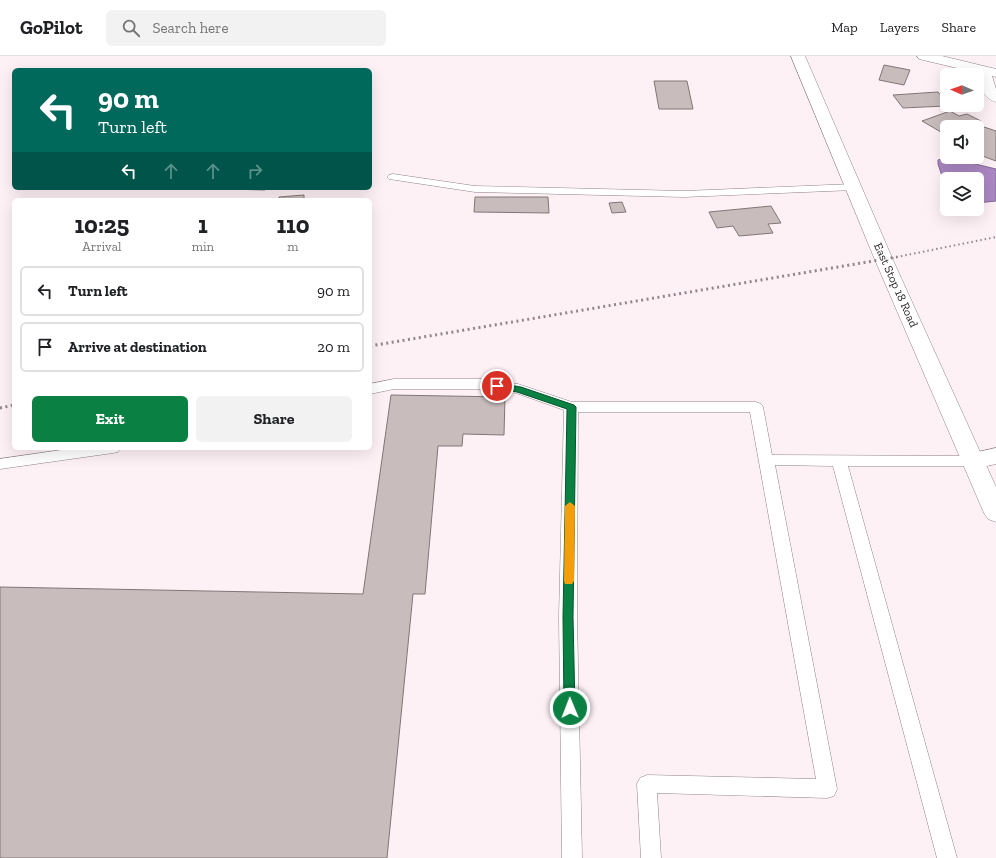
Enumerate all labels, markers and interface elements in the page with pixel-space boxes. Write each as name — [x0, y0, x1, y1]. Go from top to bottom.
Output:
search box — [106, 10, 386, 46]
text: GoPilot — [20, 16, 82, 39]
icon: search — [120, 17, 142, 39]
text: Search here — [152, 19, 228, 37]
text: Map — [831, 19, 858, 36]
text: Layers — [880, 19, 919, 36]
text: Share — [941, 19, 976, 36]
north arrow — [940, 68, 984, 112]
map controls — [940, 68, 984, 216]
text: 90 m — [98, 82, 159, 115]
icon: left — [32, 84, 84, 136]
text: Turn left — [98, 116, 167, 138]
button: sound — [940, 120, 984, 164]
icon: left — [118, 160, 140, 182]
icon: ahead — [160, 160, 182, 182]
icon: ahead — [202, 160, 224, 182]
icon: right — [244, 160, 266, 182]
button: layers — [940, 172, 984, 216]
text: 10:25 — [74, 210, 129, 239]
text: 1 — [198, 210, 208, 239]
text: 110 — [276, 210, 310, 239]
text: Arrival — [82, 239, 121, 254]
text: min — [192, 239, 214, 254]
text: m — [287, 239, 299, 254]
street label: East Stop 18 Road — [871, 240, 921, 330]
icon: left — [34, 280, 56, 302]
text: Turn left — [68, 282, 128, 300]
text: 90 m — [317, 282, 350, 300]
icon: arrive — [34, 336, 56, 358]
text: Arrive at destination — [68, 338, 207, 356]
text: 20 m — [317, 338, 350, 356]
pin — [480, 369, 514, 403]
icon: arrive — [486, 375, 508, 397]
button: Exit — [32, 396, 188, 442]
button: Share — [196, 396, 352, 442]
position arrow — [549, 687, 591, 729]

